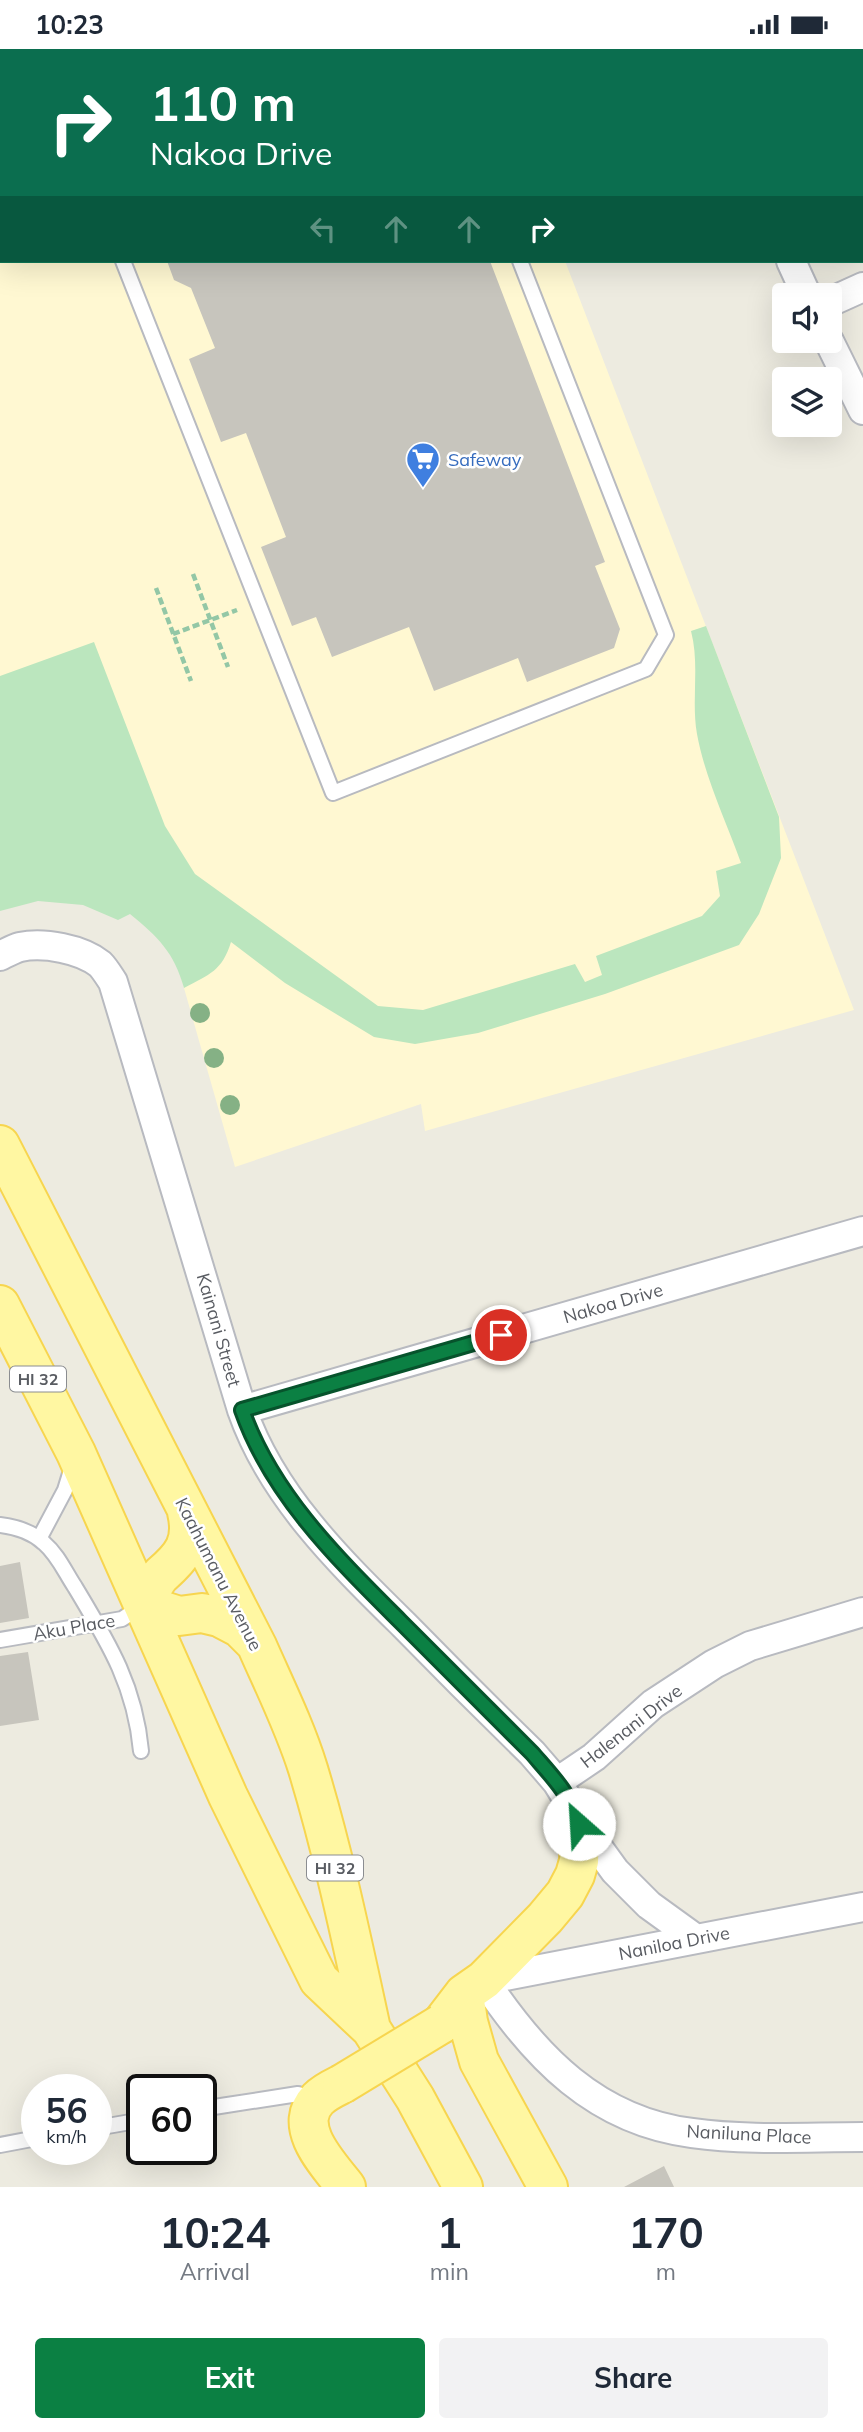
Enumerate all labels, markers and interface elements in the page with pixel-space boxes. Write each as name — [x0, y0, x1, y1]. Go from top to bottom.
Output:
text: 10:23 — [35, 8, 104, 41]
text: 110 m — [150, 72, 296, 133]
icon: right — [35, 77, 126, 168]
text: Nakoa Drive — [150, 133, 332, 173]
icon: left — [304, 210, 342, 248]
icon: ahead — [377, 210, 415, 248]
icon: ahead — [450, 210, 488, 248]
icon: right — [523, 210, 561, 248]
map controls — [772, 283, 842, 437]
button: sound — [772, 283, 842, 353]
button: layers — [772, 367, 842, 437]
supermarket icon: Safeway — [404, 440, 442, 489]
place label: Safeway — [448, 448, 522, 471]
street label: Kainani Street — [192, 1271, 246, 1389]
street label: Nakoa Drive — [561, 1278, 665, 1328]
pin — [471, 1305, 531, 1365]
icon: arrive — [482, 1316, 520, 1354]
road number: HI 32 — [10, 1367, 66, 1391]
street label: Kaahumanu Avenue — [170, 1494, 268, 1654]
street label: Aku Place — [31, 1608, 117, 1646]
street label: Halenani Drive — [575, 1679, 687, 1773]
position arrow — [542, 1787, 616, 1861]
road number: HI 32 — [307, 1855, 363, 1880]
street label: Naniloa Drive — [617, 1921, 731, 1965]
speed limit sign: 60 — [126, 2074, 217, 2165]
text: 56 — [45, 2088, 88, 2132]
street label: Naniluna Place — [686, 2119, 812, 2149]
text: km/h — [46, 2125, 87, 2148]
text: 10:24 — [159, 2206, 270, 2259]
text: 1 — [437, 2206, 462, 2259]
text: 170 — [628, 2206, 704, 2259]
text: Arrival — [180, 2257, 250, 2286]
text: min — [430, 2257, 469, 2286]
text: m — [656, 2257, 676, 2286]
button: Exit — [35, 2338, 425, 2418]
button: Share — [439, 2338, 828, 2418]

